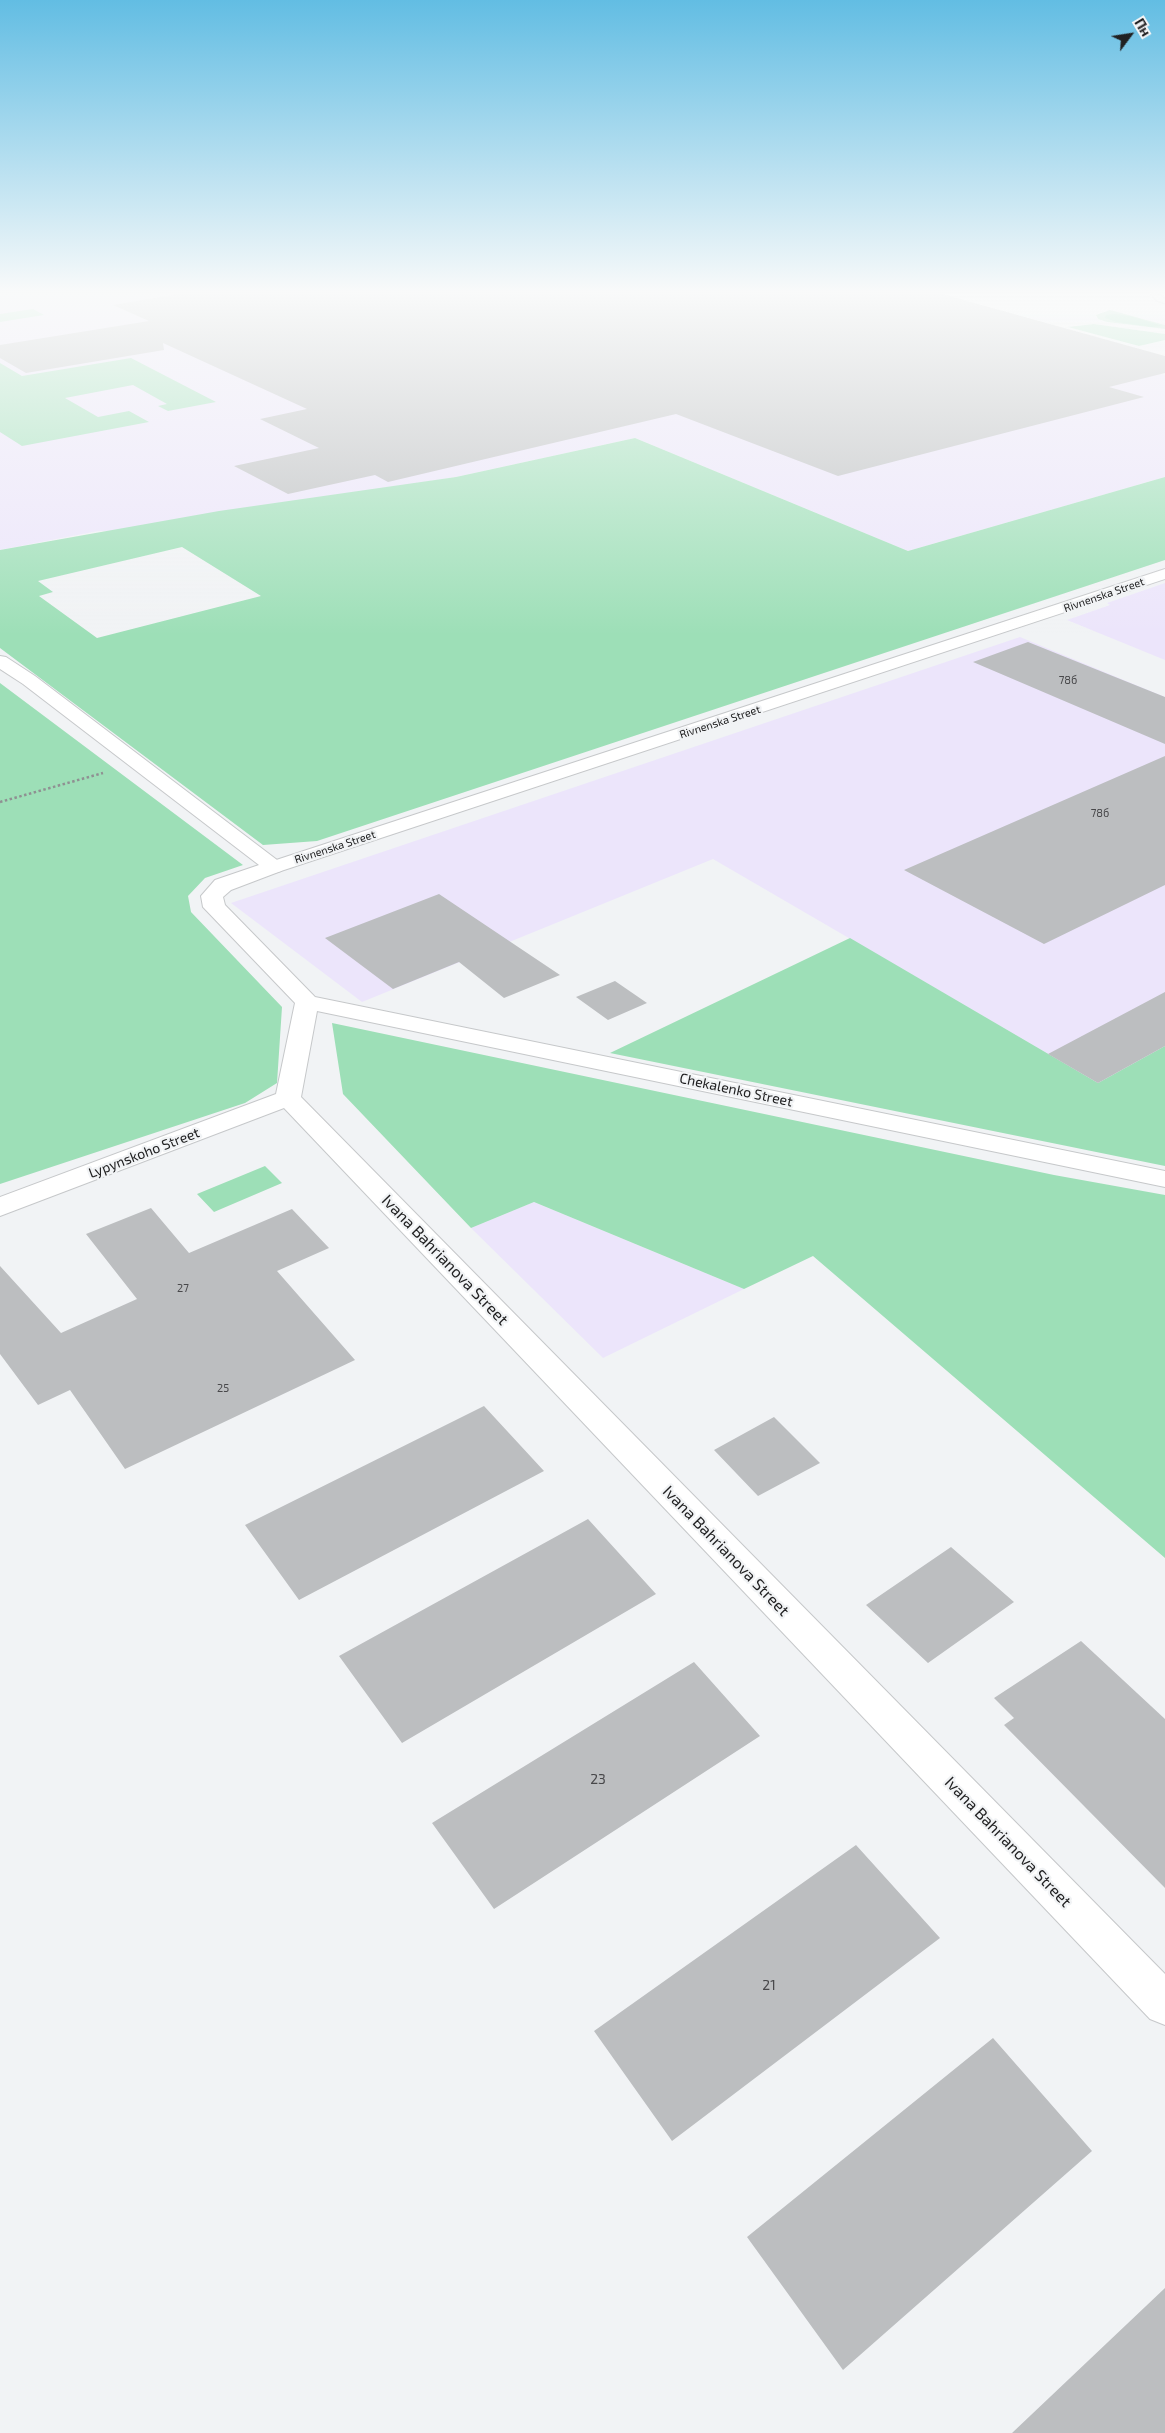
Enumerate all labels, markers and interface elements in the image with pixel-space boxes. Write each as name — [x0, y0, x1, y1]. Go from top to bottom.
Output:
north arrow — [1105, 10, 1155, 60]
text: Пн — [1131, 15, 1155, 39]
street label: Rivnenska Street — [1062, 575, 1146, 615]
house number: 78б — [1059, 673, 1077, 687]
street label: Rivnenska Street — [678, 703, 762, 741]
house number: 78б — [1091, 806, 1109, 820]
street label: Rivnenska Street — [293, 828, 377, 866]
street label: Chekalenko Street — [678, 1070, 794, 1110]
street label: Lypynskoho Street — [86, 1124, 202, 1182]
street label: Ivana Bahrianova Street — [378, 1191, 512, 1329]
house number: 27 — [177, 1281, 189, 1295]
house number: 25 — [217, 1381, 229, 1395]
street label: Ivana Bahrianova Street — [659, 1482, 793, 1620]
house number: 23 — [590, 1771, 606, 1787]
street label: Ivana Bahrianova Street — [941, 1773, 1075, 1911]
house number: 21 — [762, 1977, 776, 1993]

